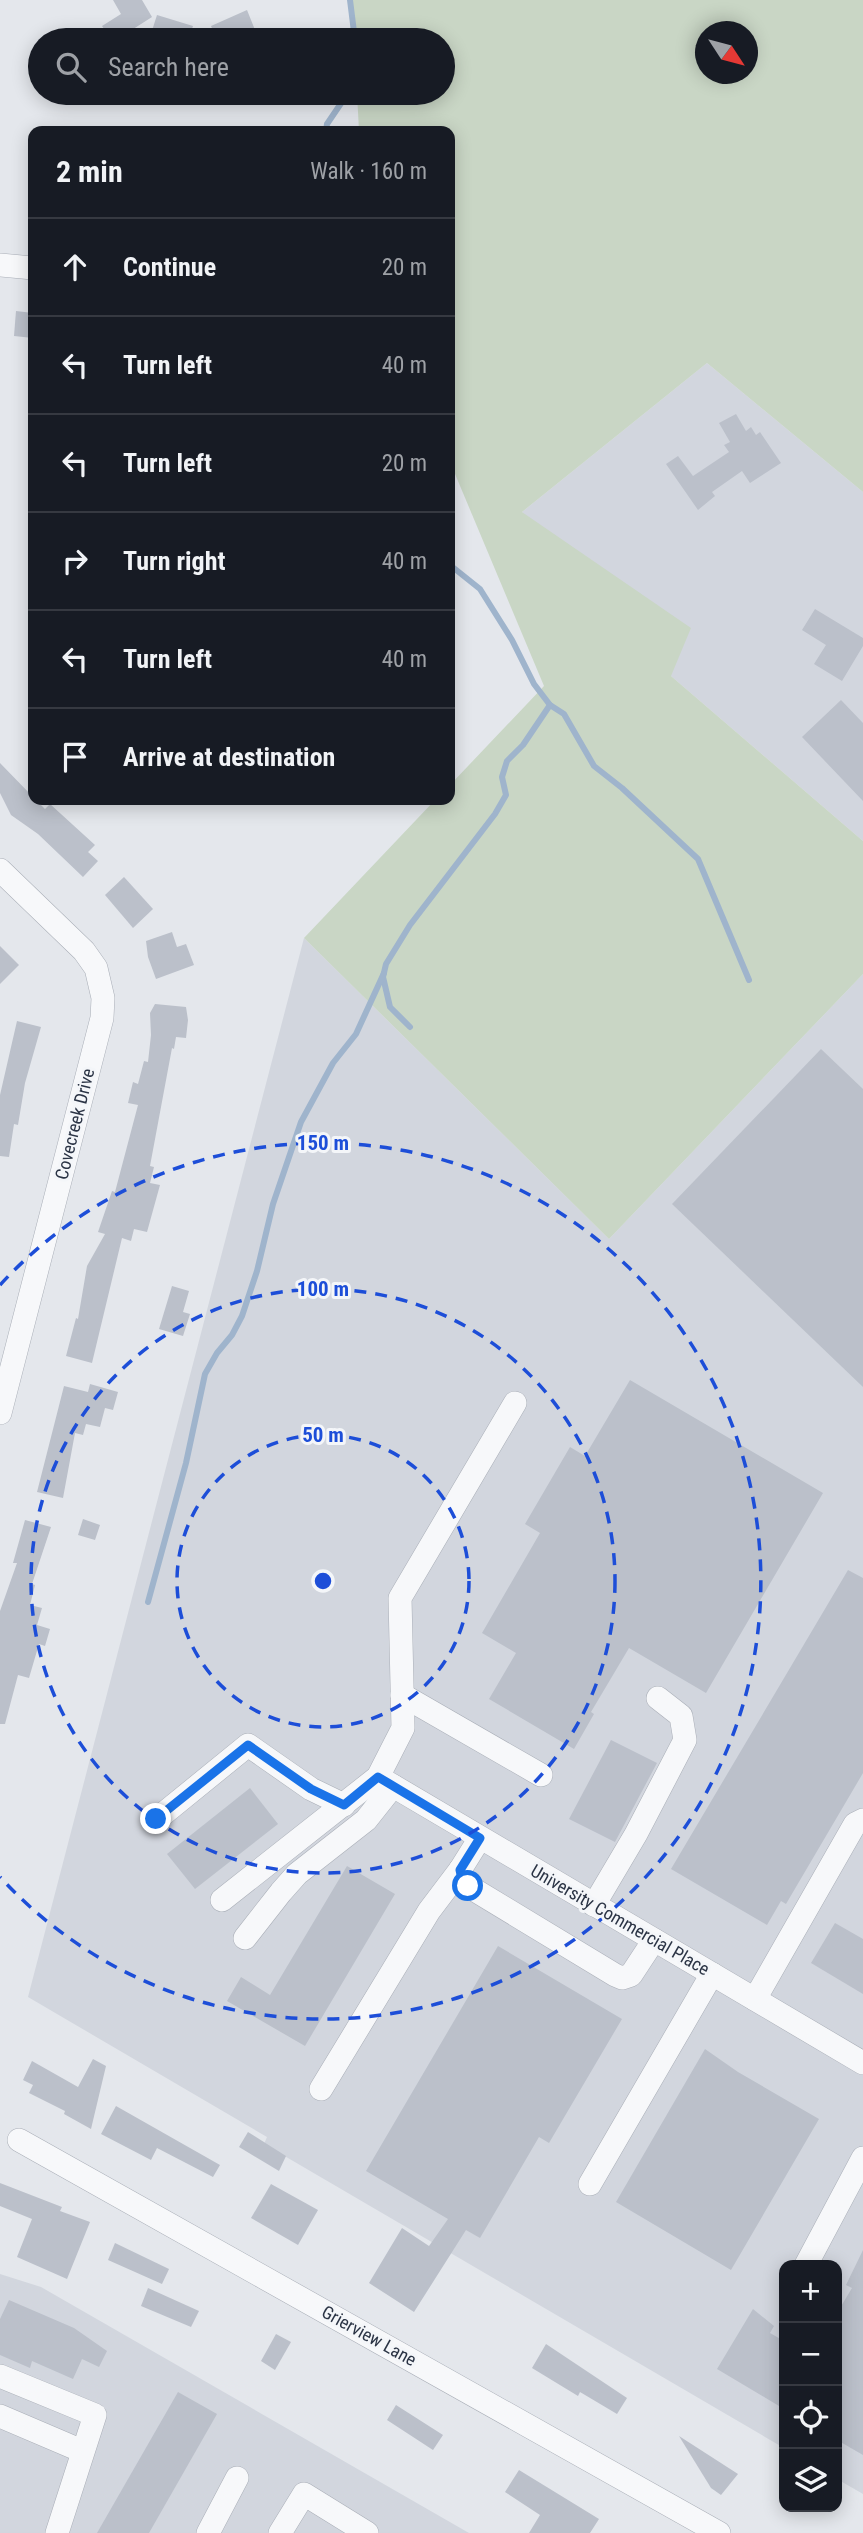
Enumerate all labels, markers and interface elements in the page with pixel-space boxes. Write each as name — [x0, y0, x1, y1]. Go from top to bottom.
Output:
north arrow — [695, 21, 758, 84]
search box — [28, 28, 455, 105]
icon: search — [52, 48, 90, 86]
text: Search here — [108, 52, 229, 82]
text: 2 min — [56, 154, 123, 189]
text: Walk · 160 m — [310, 158, 427, 185]
icon: ahead — [56, 248, 94, 286]
text: Continue — [123, 252, 216, 282]
text: 20 m — [382, 254, 427, 281]
icon: left — [56, 346, 94, 384]
text: Turn left — [123, 350, 212, 380]
text: 40 m — [382, 352, 427, 379]
icon: left — [56, 444, 94, 482]
text: Turn left — [123, 448, 212, 478]
text: 20 m — [382, 450, 427, 477]
icon: right — [56, 542, 94, 580]
text: Turn right — [123, 546, 225, 576]
text: 40 m — [382, 548, 427, 575]
icon: left — [56, 640, 94, 678]
text: Turn left — [123, 644, 212, 674]
text: 40 m — [382, 646, 427, 673]
icon: arrive — [56, 738, 94, 776]
text: Arrive at destination — [123, 742, 335, 772]
street label: Covecreek Drive — [51, 1066, 98, 1182]
text: 150 m — [297, 1131, 349, 1155]
text: 100 m — [297, 1277, 349, 1301]
text: 50 m — [302, 1423, 344, 1447]
centre of rings — [311, 1569, 335, 1593]
route end — [140, 1803, 171, 1834]
street label: University Commercial Place — [527, 1860, 713, 1979]
route start — [452, 1870, 483, 1901]
map controls — [779, 2260, 842, 2512]
button: + — [779, 2260, 842, 2323]
street label: Grierview Lane — [318, 2301, 420, 2370]
button: − — [779, 2323, 842, 2386]
button: locate — [779, 2386, 842, 2449]
button: layers — [779, 2449, 842, 2512]

